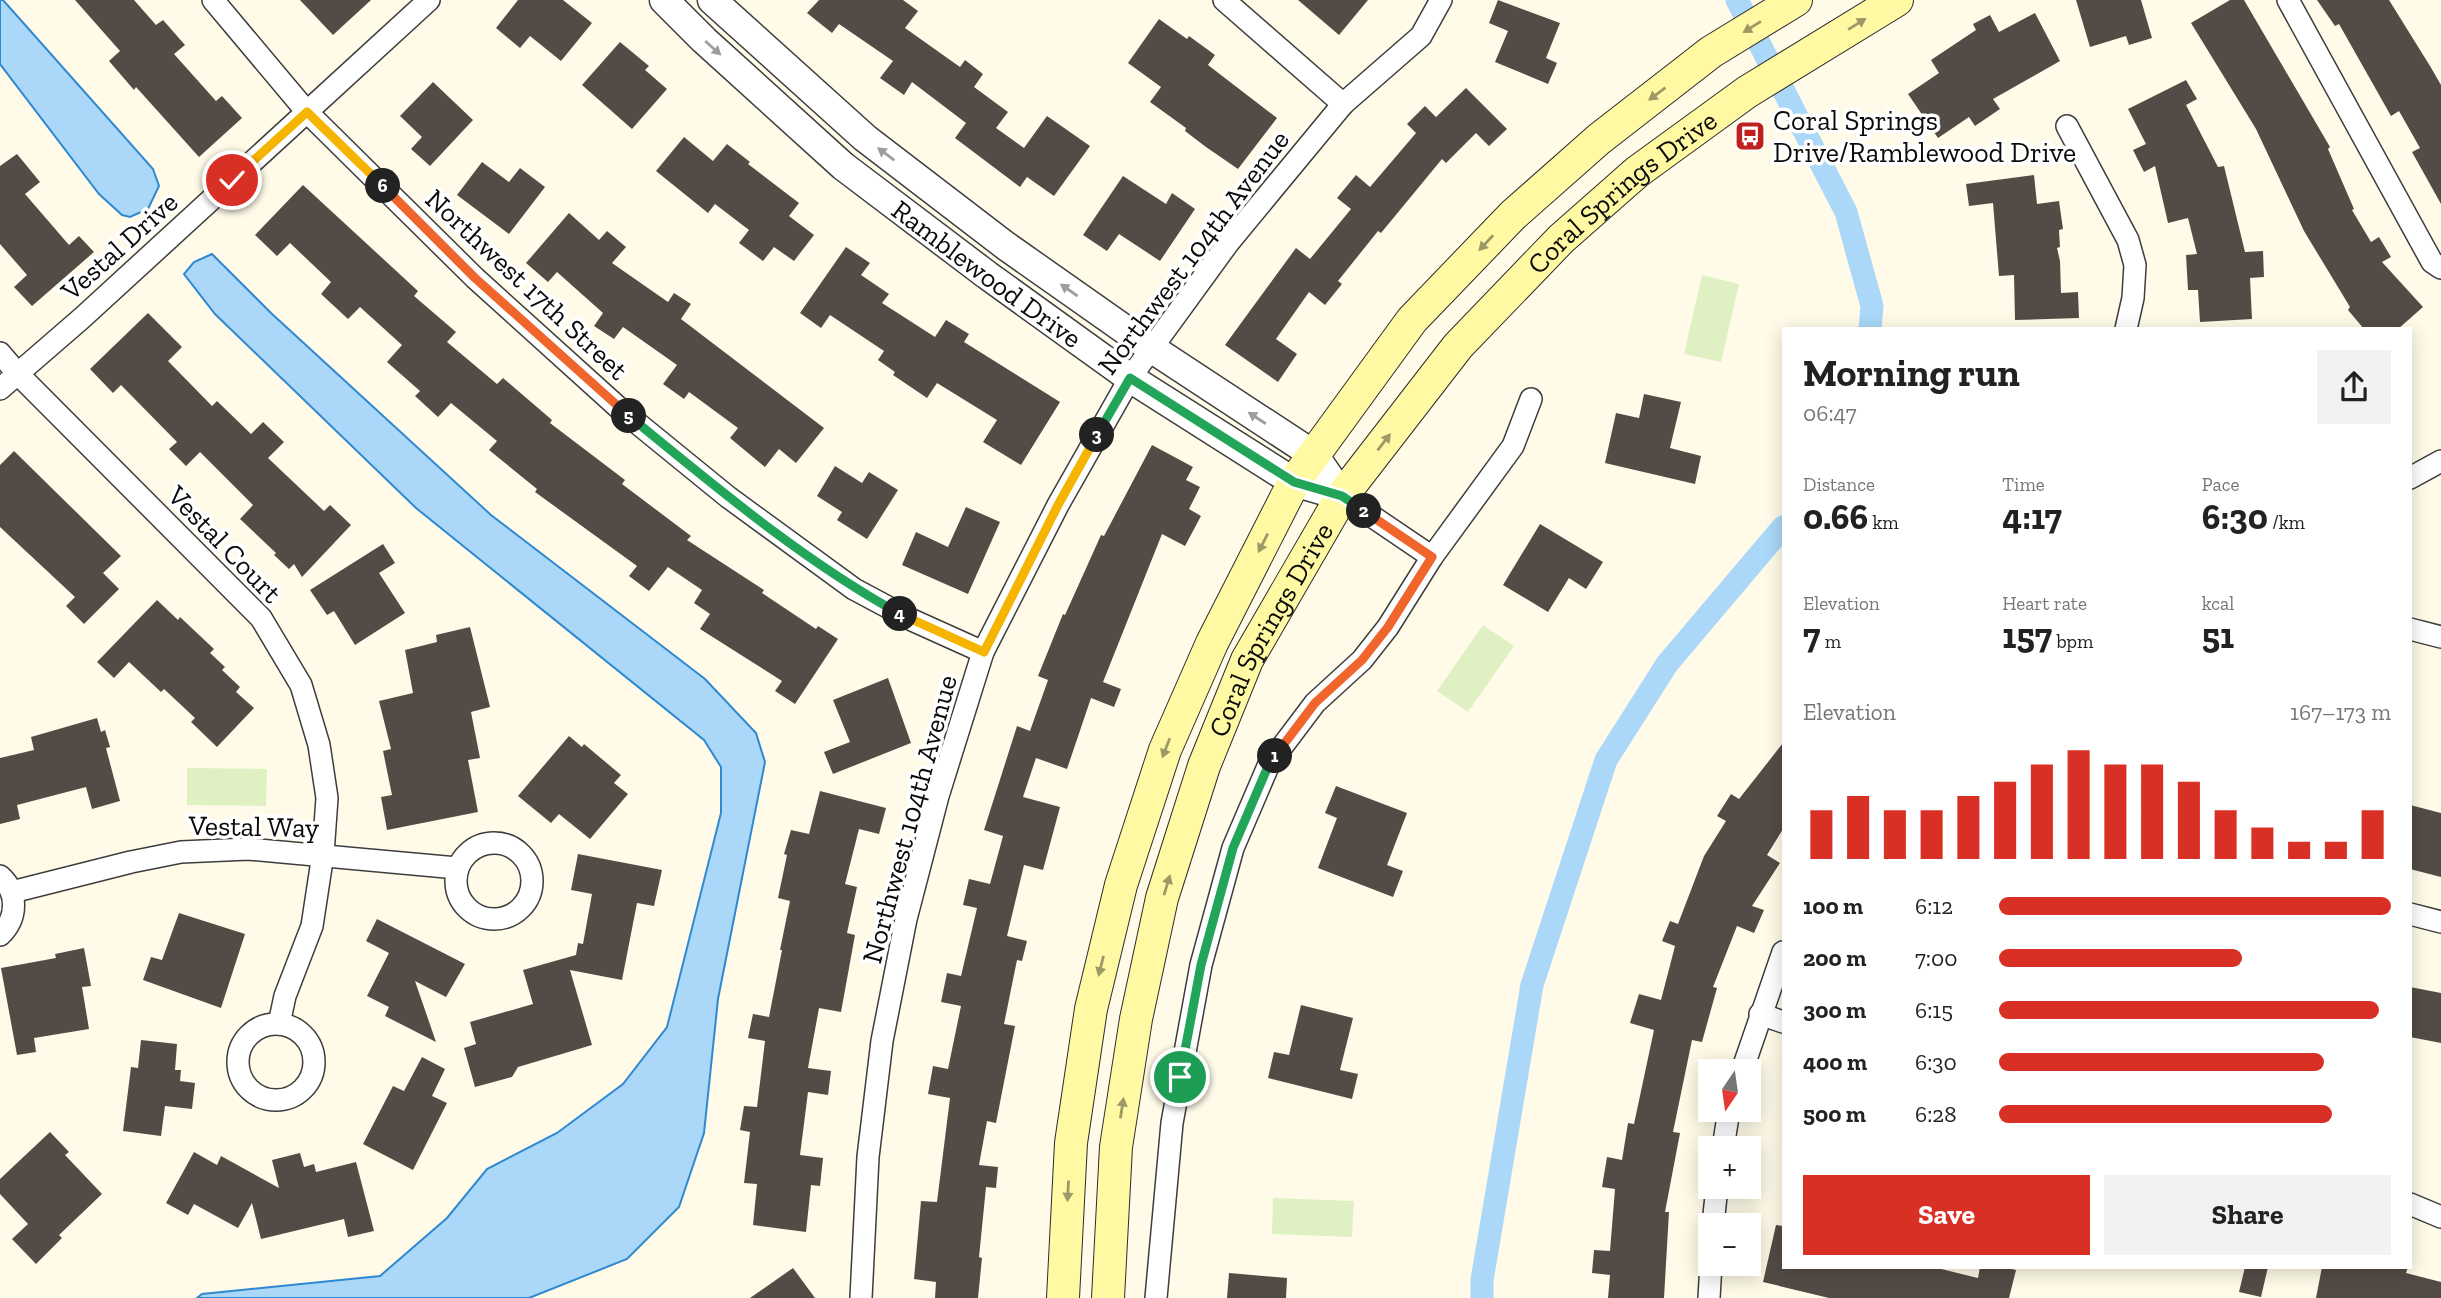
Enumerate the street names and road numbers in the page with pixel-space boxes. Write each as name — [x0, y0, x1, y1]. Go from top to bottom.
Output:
street label: Coral Springs Drive — [1520, 104, 1723, 281]
street label: Northwest 104th Avenue — [1091, 124, 1296, 381]
street label: Northwest 17th Street — [419, 182, 635, 387]
street label: Vestal Drive — [54, 185, 184, 308]
street label: Ramblewood Drive — [885, 193, 1088, 355]
street label: Vestal Court — [160, 478, 289, 610]
street label: Coral Springs Drive — [1202, 517, 1340, 742]
street label: Northwest 104th Avenue — [855, 671, 964, 967]
street label: Vestal Way — [187, 809, 320, 844]

